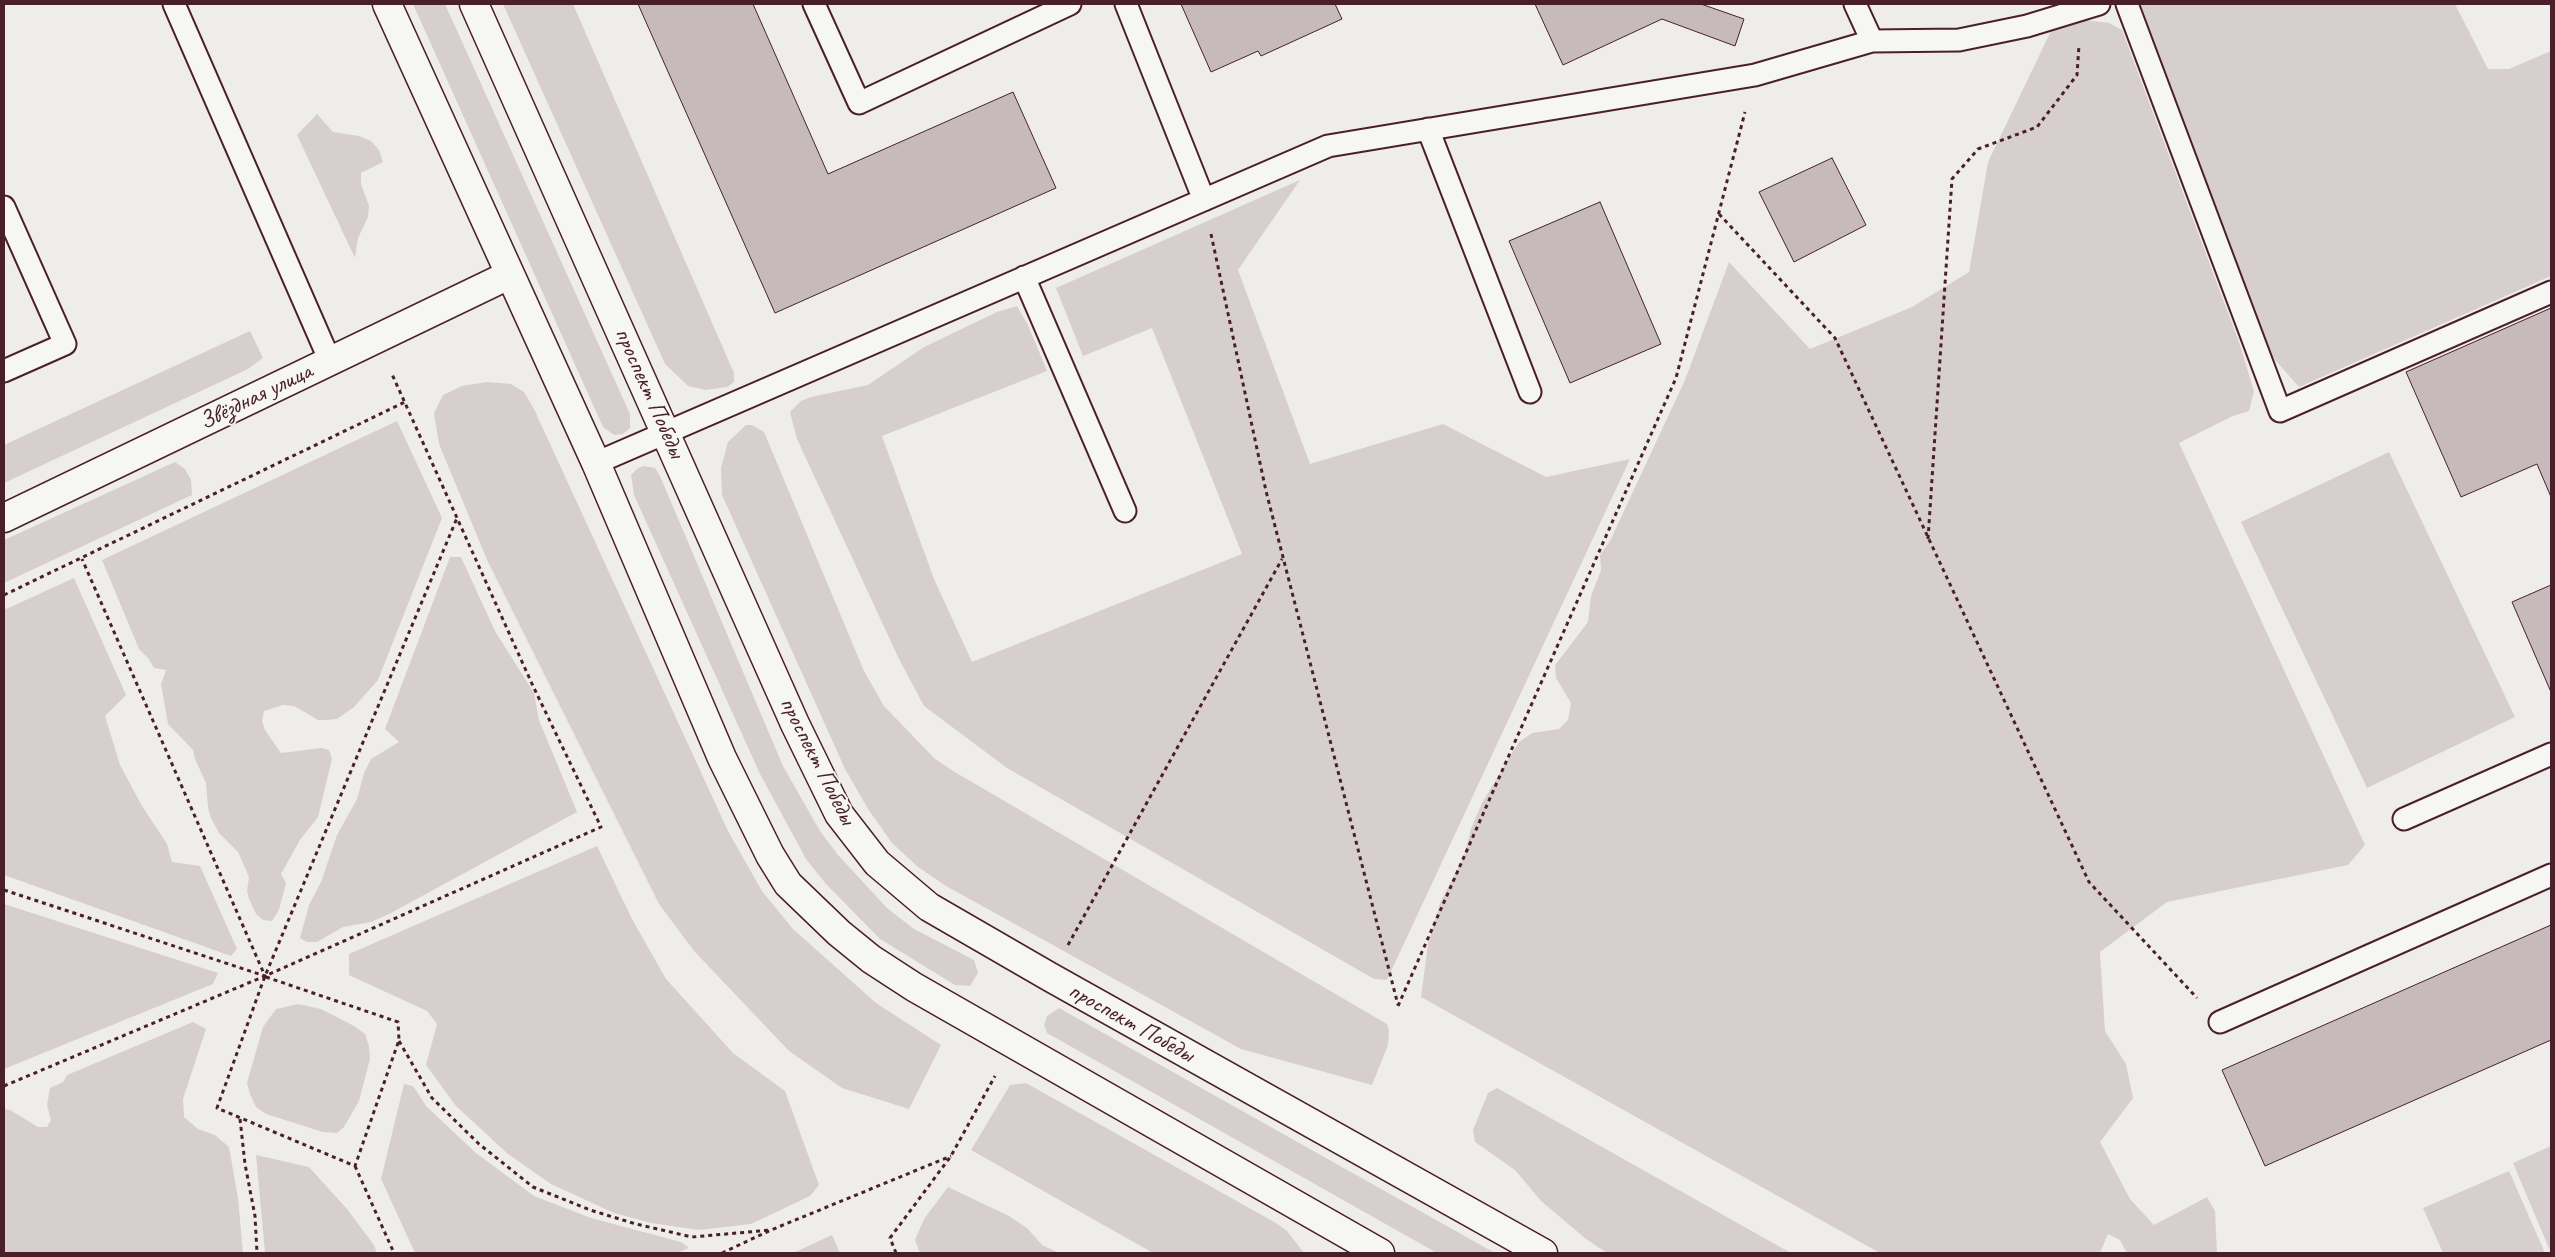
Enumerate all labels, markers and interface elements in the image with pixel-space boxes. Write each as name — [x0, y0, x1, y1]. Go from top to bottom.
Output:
street label: проспект Победы — [607, 323, 691, 463]
street label: Звёздная улица — [195, 357, 317, 437]
street label: проспект Победы — [773, 692, 861, 830]
street label: проспект Победы — [1063, 977, 1199, 1069]

